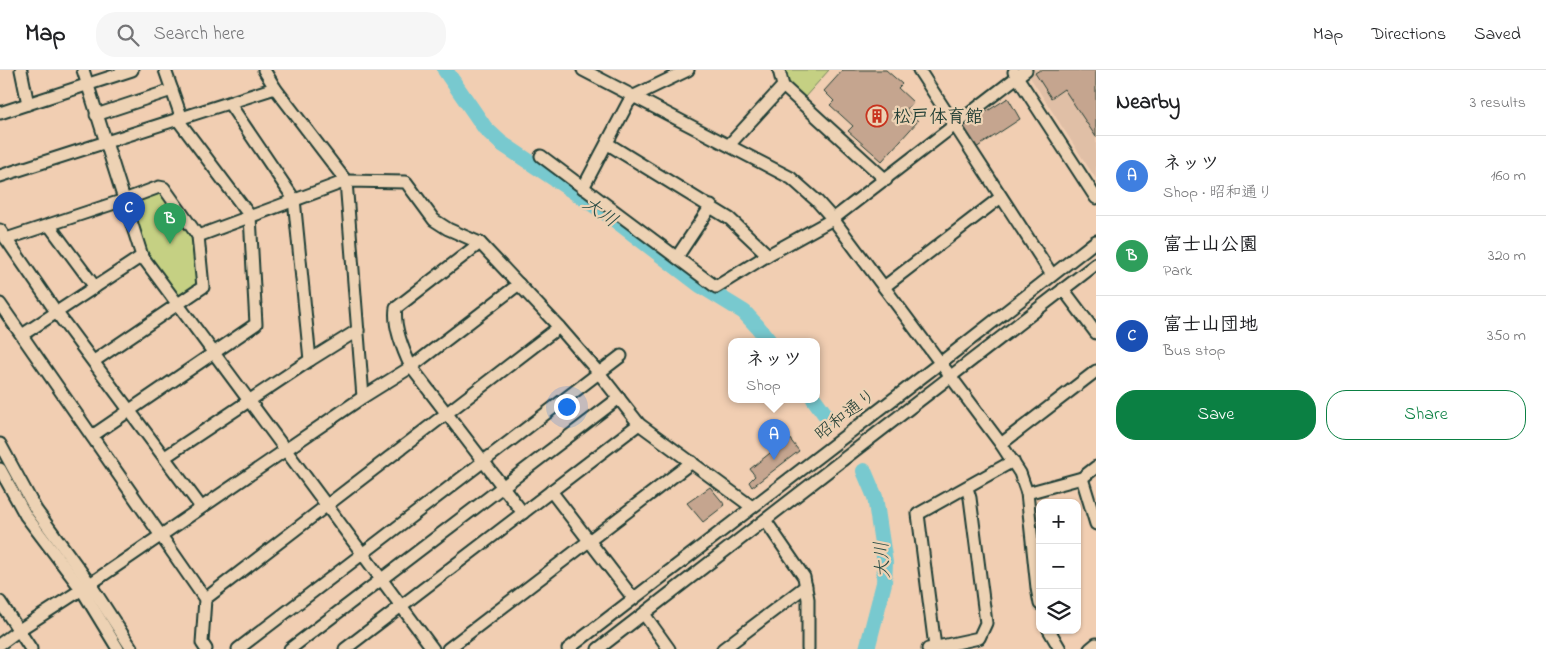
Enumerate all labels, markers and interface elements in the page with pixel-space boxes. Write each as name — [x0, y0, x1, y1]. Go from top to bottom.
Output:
search box — [96, 12, 446, 57]
text: Map — [25, 17, 66, 52]
icon: search — [114, 21, 142, 49]
text: Search here — [154, 21, 245, 48]
text: Map — [1313, 22, 1343, 48]
text: Directions — [1371, 22, 1446, 48]
text: Saved — [1474, 22, 1521, 48]
text: Nearby — [1116, 88, 1180, 118]
text: 3 results — [1470, 91, 1526, 115]
building icon: 松戸体育館 — [865, 104, 889, 128]
place label: 松戸体育館 — [893, 105, 983, 131]
text: ネッツ — [1163, 151, 1219, 178]
text: A — [1127, 164, 1137, 188]
text: 160 m — [1491, 164, 1526, 188]
text: Shop · 昭和通り — [1163, 181, 1273, 205]
water label: 大川 — [576, 191, 623, 235]
pin: C — [113, 192, 145, 233]
pin: B — [154, 203, 186, 244]
text: 富士山公園 — [1163, 232, 1258, 259]
text: B — [1127, 244, 1137, 268]
text: 320 m — [1488, 244, 1526, 268]
text: Park — [1163, 259, 1192, 283]
text: 富士山団地 — [1163, 312, 1258, 339]
text: C — [1128, 324, 1136, 348]
text: 350 m — [1487, 324, 1526, 348]
popup — [728, 338, 820, 403]
text: Bus stop — [1163, 339, 1226, 363]
text: ネッツ — [746, 347, 802, 374]
text: Shop — [746, 374, 781, 398]
street label: 昭和通り — [810, 383, 883, 448]
button: Save — [1116, 390, 1316, 440]
button: Share — [1326, 390, 1526, 440]
your location — [554, 394, 580, 420]
pin: A — [758, 419, 790, 460]
map controls — [1036, 499, 1081, 634]
button: + — [1036, 499, 1081, 544]
water label: 大川 — [869, 540, 898, 580]
button: − — [1036, 544, 1081, 589]
button: layers — [1036, 589, 1081, 634]

